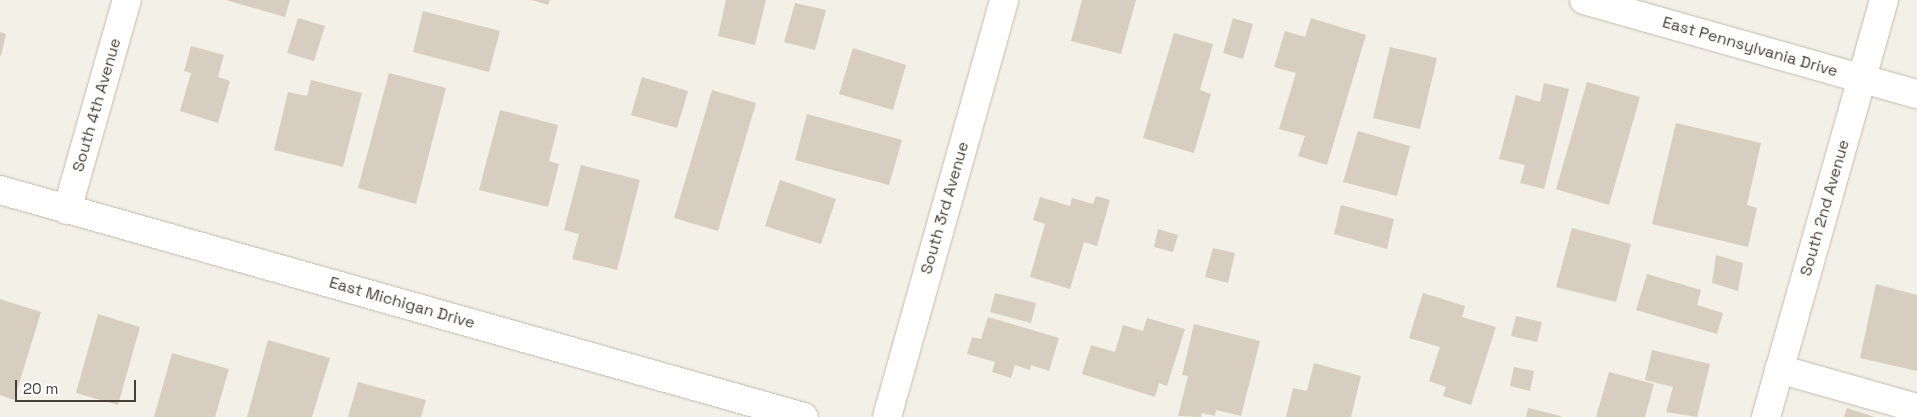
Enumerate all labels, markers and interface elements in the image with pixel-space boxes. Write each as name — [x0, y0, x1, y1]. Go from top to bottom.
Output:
street label: East Pennsylvania Drive — [1660, 13, 1840, 81]
street label: South 4th Avenue — [69, 36, 125, 174]
street label: South 2nd Avenue — [1796, 138, 1854, 278]
street label: South 3rd Avenue — [917, 139, 973, 277]
street label: East Michigan Drive — [327, 273, 477, 333]
scale bar — [18, 370, 139, 402]
text: 20 m — [23, 379, 58, 398]

